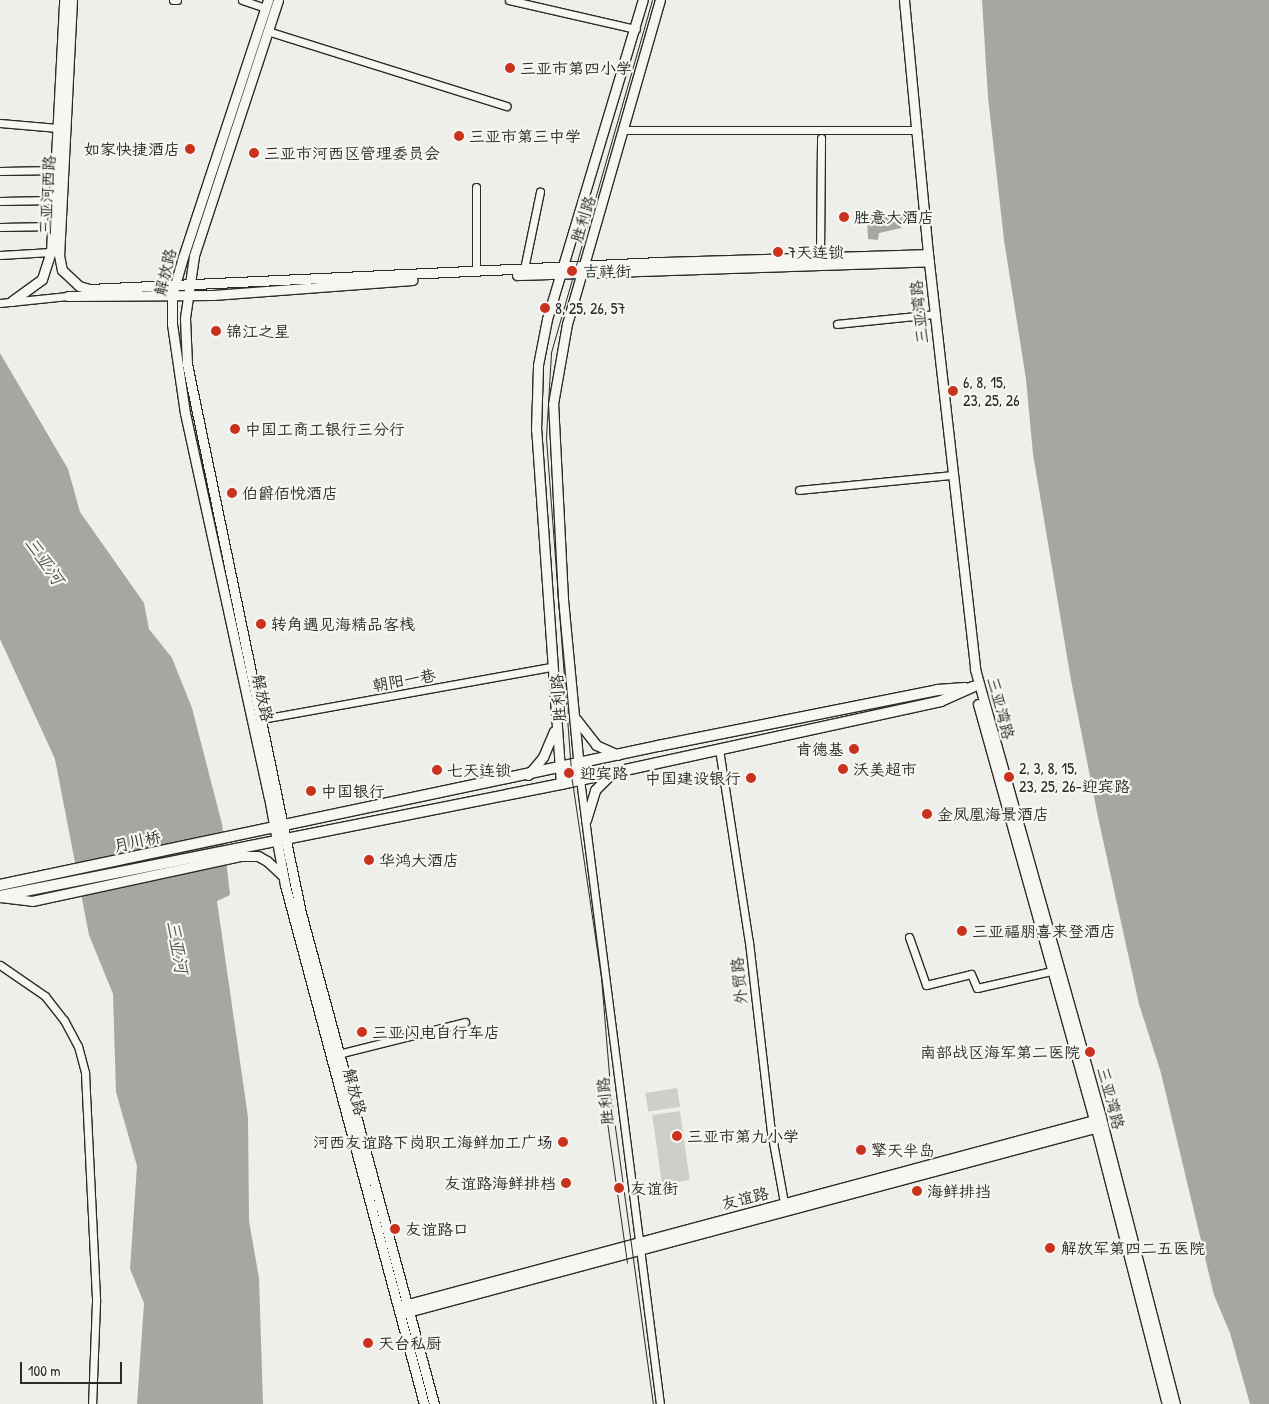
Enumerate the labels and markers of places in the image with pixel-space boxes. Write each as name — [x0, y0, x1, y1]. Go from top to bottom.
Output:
place label: 三亚市第四小学 — [520, 58, 632, 78]
marker: 三亚市第四小学 — [504, 62, 516, 74]
place label: 三亚市第三中学 — [469, 126, 581, 146]
marker: 三亚市第三中学 — [453, 130, 465, 142]
place label: 如家快捷酒店 — [84, 139, 180, 159]
marker: 如家快捷酒店 — [184, 143, 196, 155]
place label: 三亚市河西区管理委员会 — [264, 143, 440, 163]
marker: 三亚市河西区管理委员会 — [248, 147, 260, 159]
place label: 胜意大酒店 — [854, 207, 934, 227]
marker: 胜意大酒店 — [838, 211, 850, 223]
place label: 7天连锁 — [788, 242, 844, 262]
marker: 7天连锁 — [772, 246, 784, 258]
place label: 吉祥街 — [583, 261, 631, 281]
marker: 吉祥街 — [565, 264, 579, 278]
place label: 8, 25, 26, 57 — [555, 298, 625, 318]
marker: 8, 25, 26, 57 — [539, 302, 551, 314]
place label: 锦江之星 — [226, 321, 290, 341]
marker: 锦江之星 — [210, 325, 222, 337]
place label: 6, 8, 15, 23, 25, 26 — [963, 372, 1020, 410]
marker: 6, 8, 15, 23, 25, 26 — [947, 385, 959, 397]
place label: 中国工商工银行三分行 — [245, 419, 405, 439]
marker: 中国工商工银行三分行 — [229, 423, 241, 435]
place label: 伯爵佰悦酒店 — [242, 483, 338, 503]
marker: 伯爵佰悦酒店 — [226, 487, 238, 499]
place label: 转角遇见海精品客栈 — [271, 614, 415, 634]
marker: 转角遇见海精品客栈 — [255, 618, 267, 630]
place label: 肯德基 — [796, 739, 844, 759]
marker: 肯德基 — [848, 743, 860, 755]
place label: 2, 3, 8, 15, 23, 25, 26-迎宾路 — [1019, 758, 1130, 796]
place label: 沃美超市 — [853, 759, 917, 779]
place label: 七天连锁 — [447, 760, 511, 780]
place label: 迎宾路 — [580, 763, 628, 783]
marker: 沃美超市 — [837, 763, 849, 775]
marker: 七天连锁 — [431, 764, 443, 776]
marker: 迎宾路 — [562, 766, 576, 780]
place label: 中国建设银行 — [645, 768, 741, 788]
marker: 2, 3, 8, 15, 23, 25, 26-迎宾路 — [1003, 771, 1015, 783]
marker: 中国建设银行 — [745, 772, 757, 784]
place label: 中国银行 — [321, 781, 385, 801]
marker: 中国银行 — [305, 785, 317, 797]
place label: 金凤凰海景酒店 — [937, 804, 1049, 824]
marker: 金凤凰海景酒店 — [921, 808, 933, 820]
place label: 华鸿大酒店 — [379, 850, 459, 870]
marker: 华鸿大酒店 — [363, 854, 375, 866]
place label: 三亚福朋喜来登酒店 — [972, 921, 1116, 941]
marker: 三亚福朋喜来登酒店 — [956, 925, 968, 937]
place label: 三亚闪电自行车店 — [372, 1022, 500, 1042]
marker: 三亚闪电自行车店 — [356, 1026, 368, 1038]
place label: 南部战区海军第二医院 — [920, 1042, 1080, 1062]
marker: 南部战区海军第二医院 — [1084, 1046, 1096, 1058]
place label: 三亚市第九小学 — [687, 1126, 799, 1146]
marker: 三亚市第九小学 — [671, 1130, 683, 1142]
place label: 河西友谊路下岗职工海鲜加工广场 — [313, 1132, 553, 1152]
marker: 河西友谊路下岗职工海鲜加工广场 — [557, 1136, 569, 1148]
place label: 擎天半岛 — [871, 1140, 935, 1160]
marker: 擎天半岛 — [855, 1144, 867, 1156]
place label: 友谊路海鲜排档 — [444, 1173, 556, 1193]
marker: 友谊路海鲜排档 — [560, 1177, 572, 1189]
place label: 友谊街 — [630, 1178, 678, 1198]
marker: 友谊街 — [612, 1181, 626, 1195]
place label: 海鲜排挡 — [927, 1181, 991, 1201]
marker: 海鲜排挡 — [911, 1185, 923, 1197]
place label: 友谊路口 — [405, 1219, 469, 1239]
marker: 友谊路口 — [389, 1223, 401, 1235]
place label: 解放军第四二五医院 — [1061, 1238, 1205, 1258]
marker: 解放军第四二五医院 — [1043, 1241, 1057, 1255]
place label: 天台私厨 — [378, 1333, 442, 1353]
marker: 天台私厨 — [362, 1337, 374, 1349]

